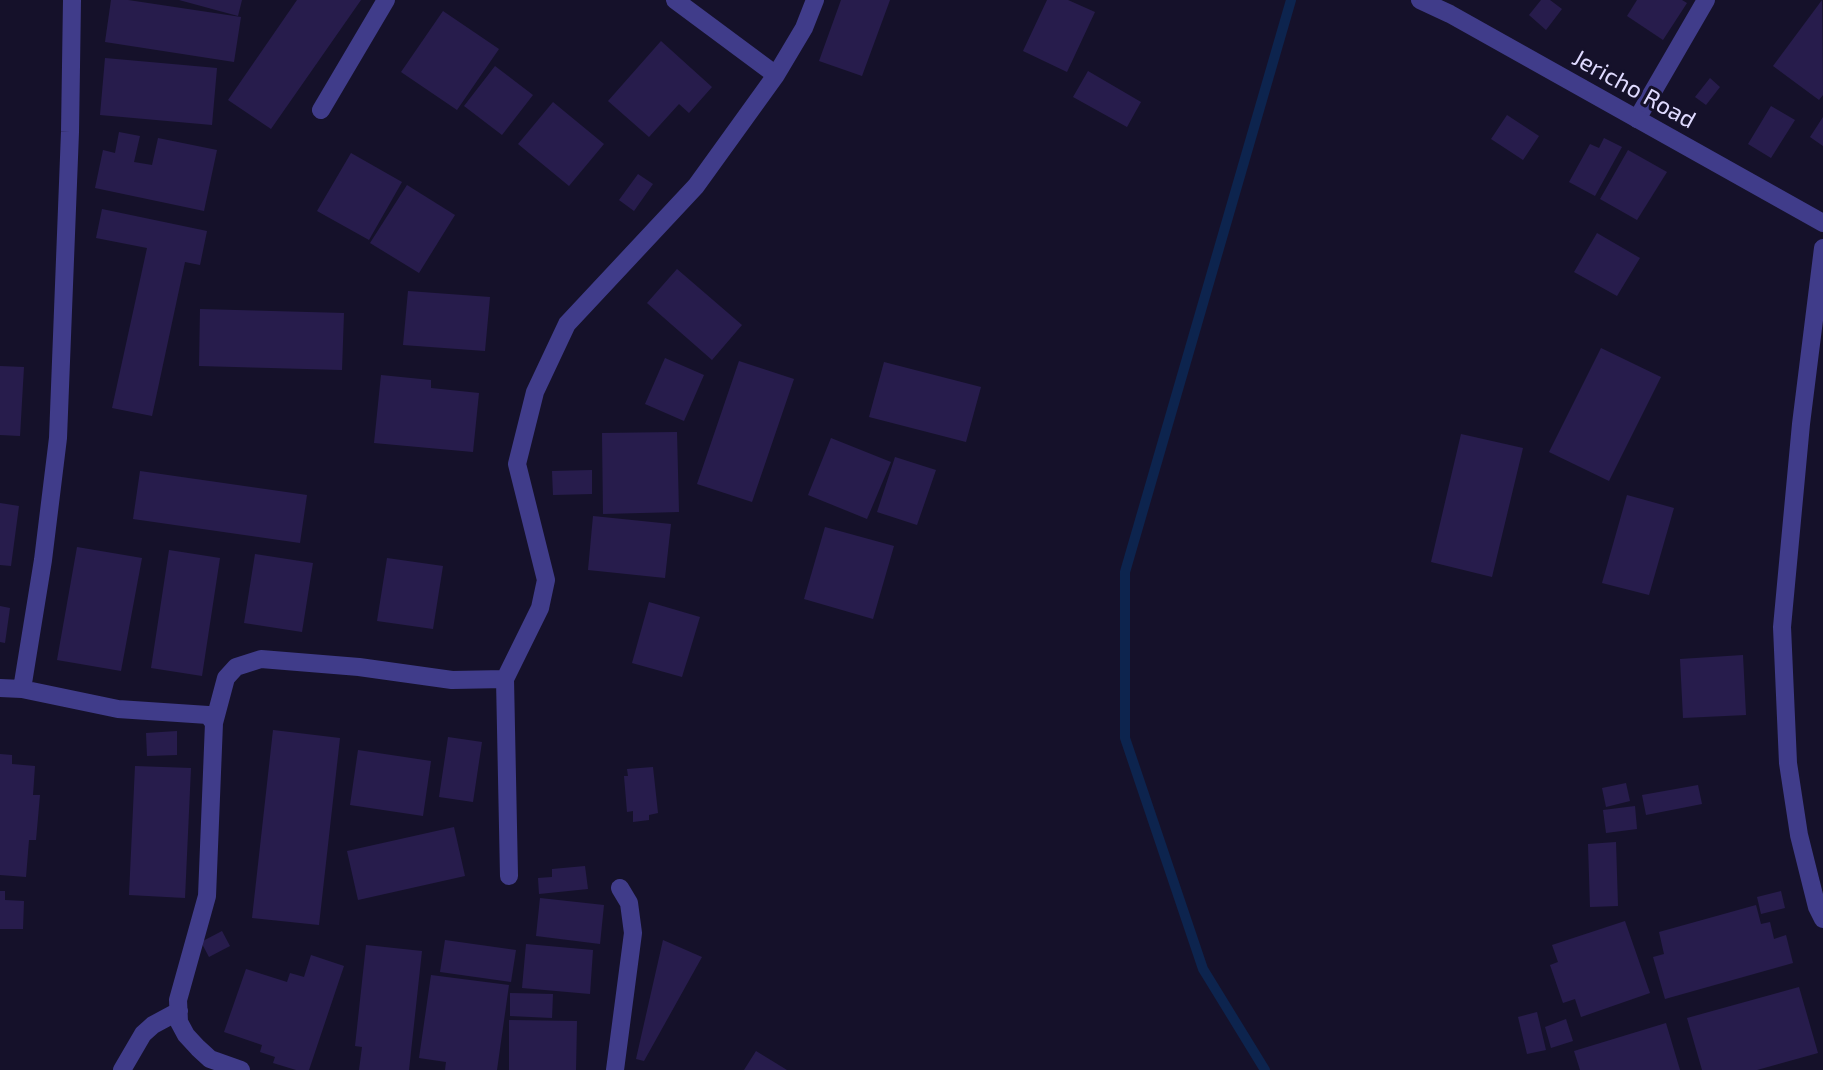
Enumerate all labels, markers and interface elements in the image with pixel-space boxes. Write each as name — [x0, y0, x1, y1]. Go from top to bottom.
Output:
street label: Jericho Road — [1567, 43, 1701, 135]

